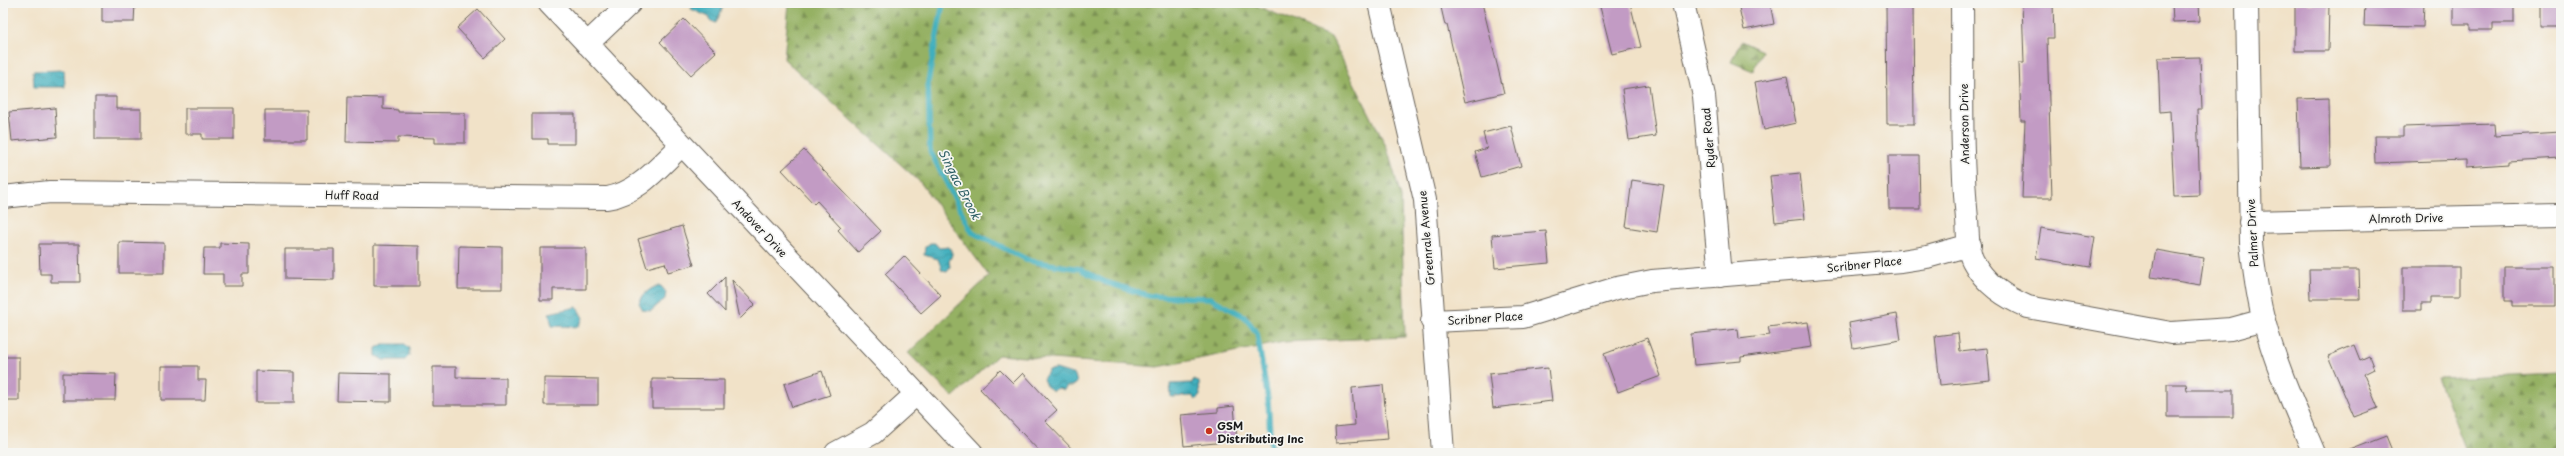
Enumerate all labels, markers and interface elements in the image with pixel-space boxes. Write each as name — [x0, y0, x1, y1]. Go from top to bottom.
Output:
street label: Anderson Drive — [1955, 83, 1973, 165]
street label: Ryder Road — [1697, 107, 1719, 169]
water label: Singac Brook — [934, 145, 986, 224]
street label: Huff Road — [325, 186, 379, 204]
street label: Greenrale Avenue — [1413, 190, 1439, 286]
street label: Andover Drive — [728, 195, 792, 261]
street label: Palmer Drive — [2242, 198, 2262, 268]
street label: Almroth Drive — [2368, 209, 2444, 227]
street label: Scribner Place — [1826, 252, 1903, 276]
street label: Scribner Place — [1447, 307, 1524, 329]
place label: GSM Distributing Inc — [1217, 417, 1304, 447]
marker: GSM Distributing Inc — [1204, 426, 1214, 436]

